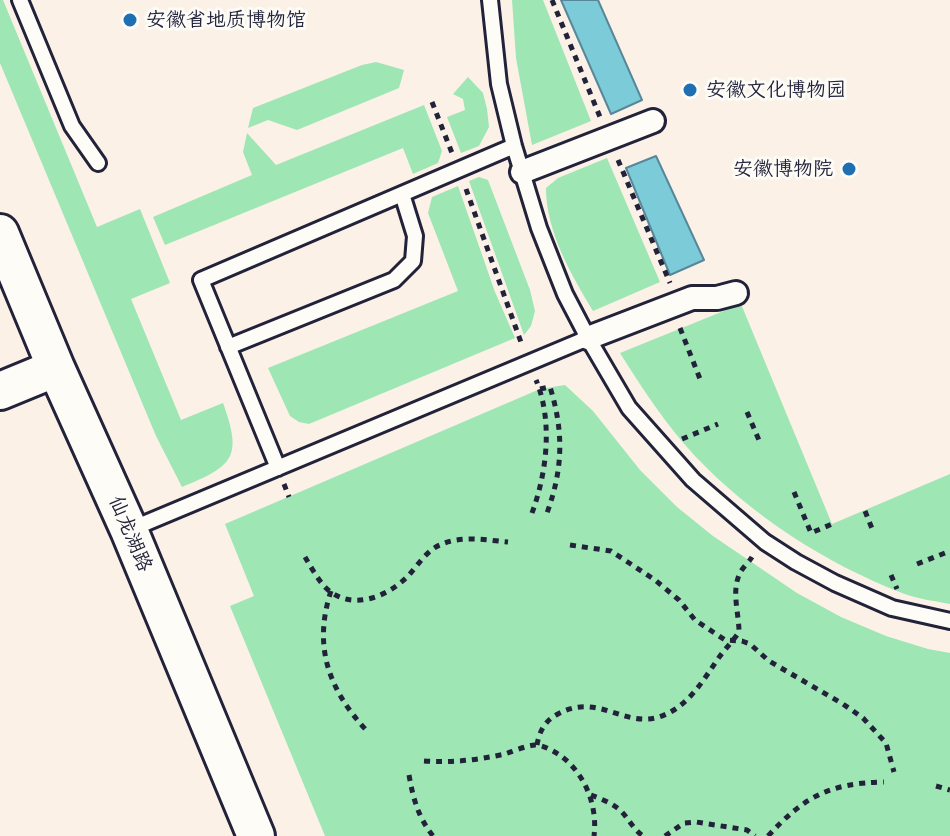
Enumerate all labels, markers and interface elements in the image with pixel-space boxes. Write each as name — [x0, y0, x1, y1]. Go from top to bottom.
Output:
place label: 安徽省地质博物馆 — [146, 8, 306, 32]
marker: 安徽省地质博物馆 — [121, 11, 139, 29]
place label: 安徽文化博物园 — [706, 78, 846, 102]
marker: 安徽文化博物园 — [681, 81, 699, 99]
place label: 安徽博物院 — [733, 157, 833, 181]
marker: 安徽博物院 — [840, 160, 858, 178]
street label: 仙龙湖路 — [103, 492, 157, 576]

